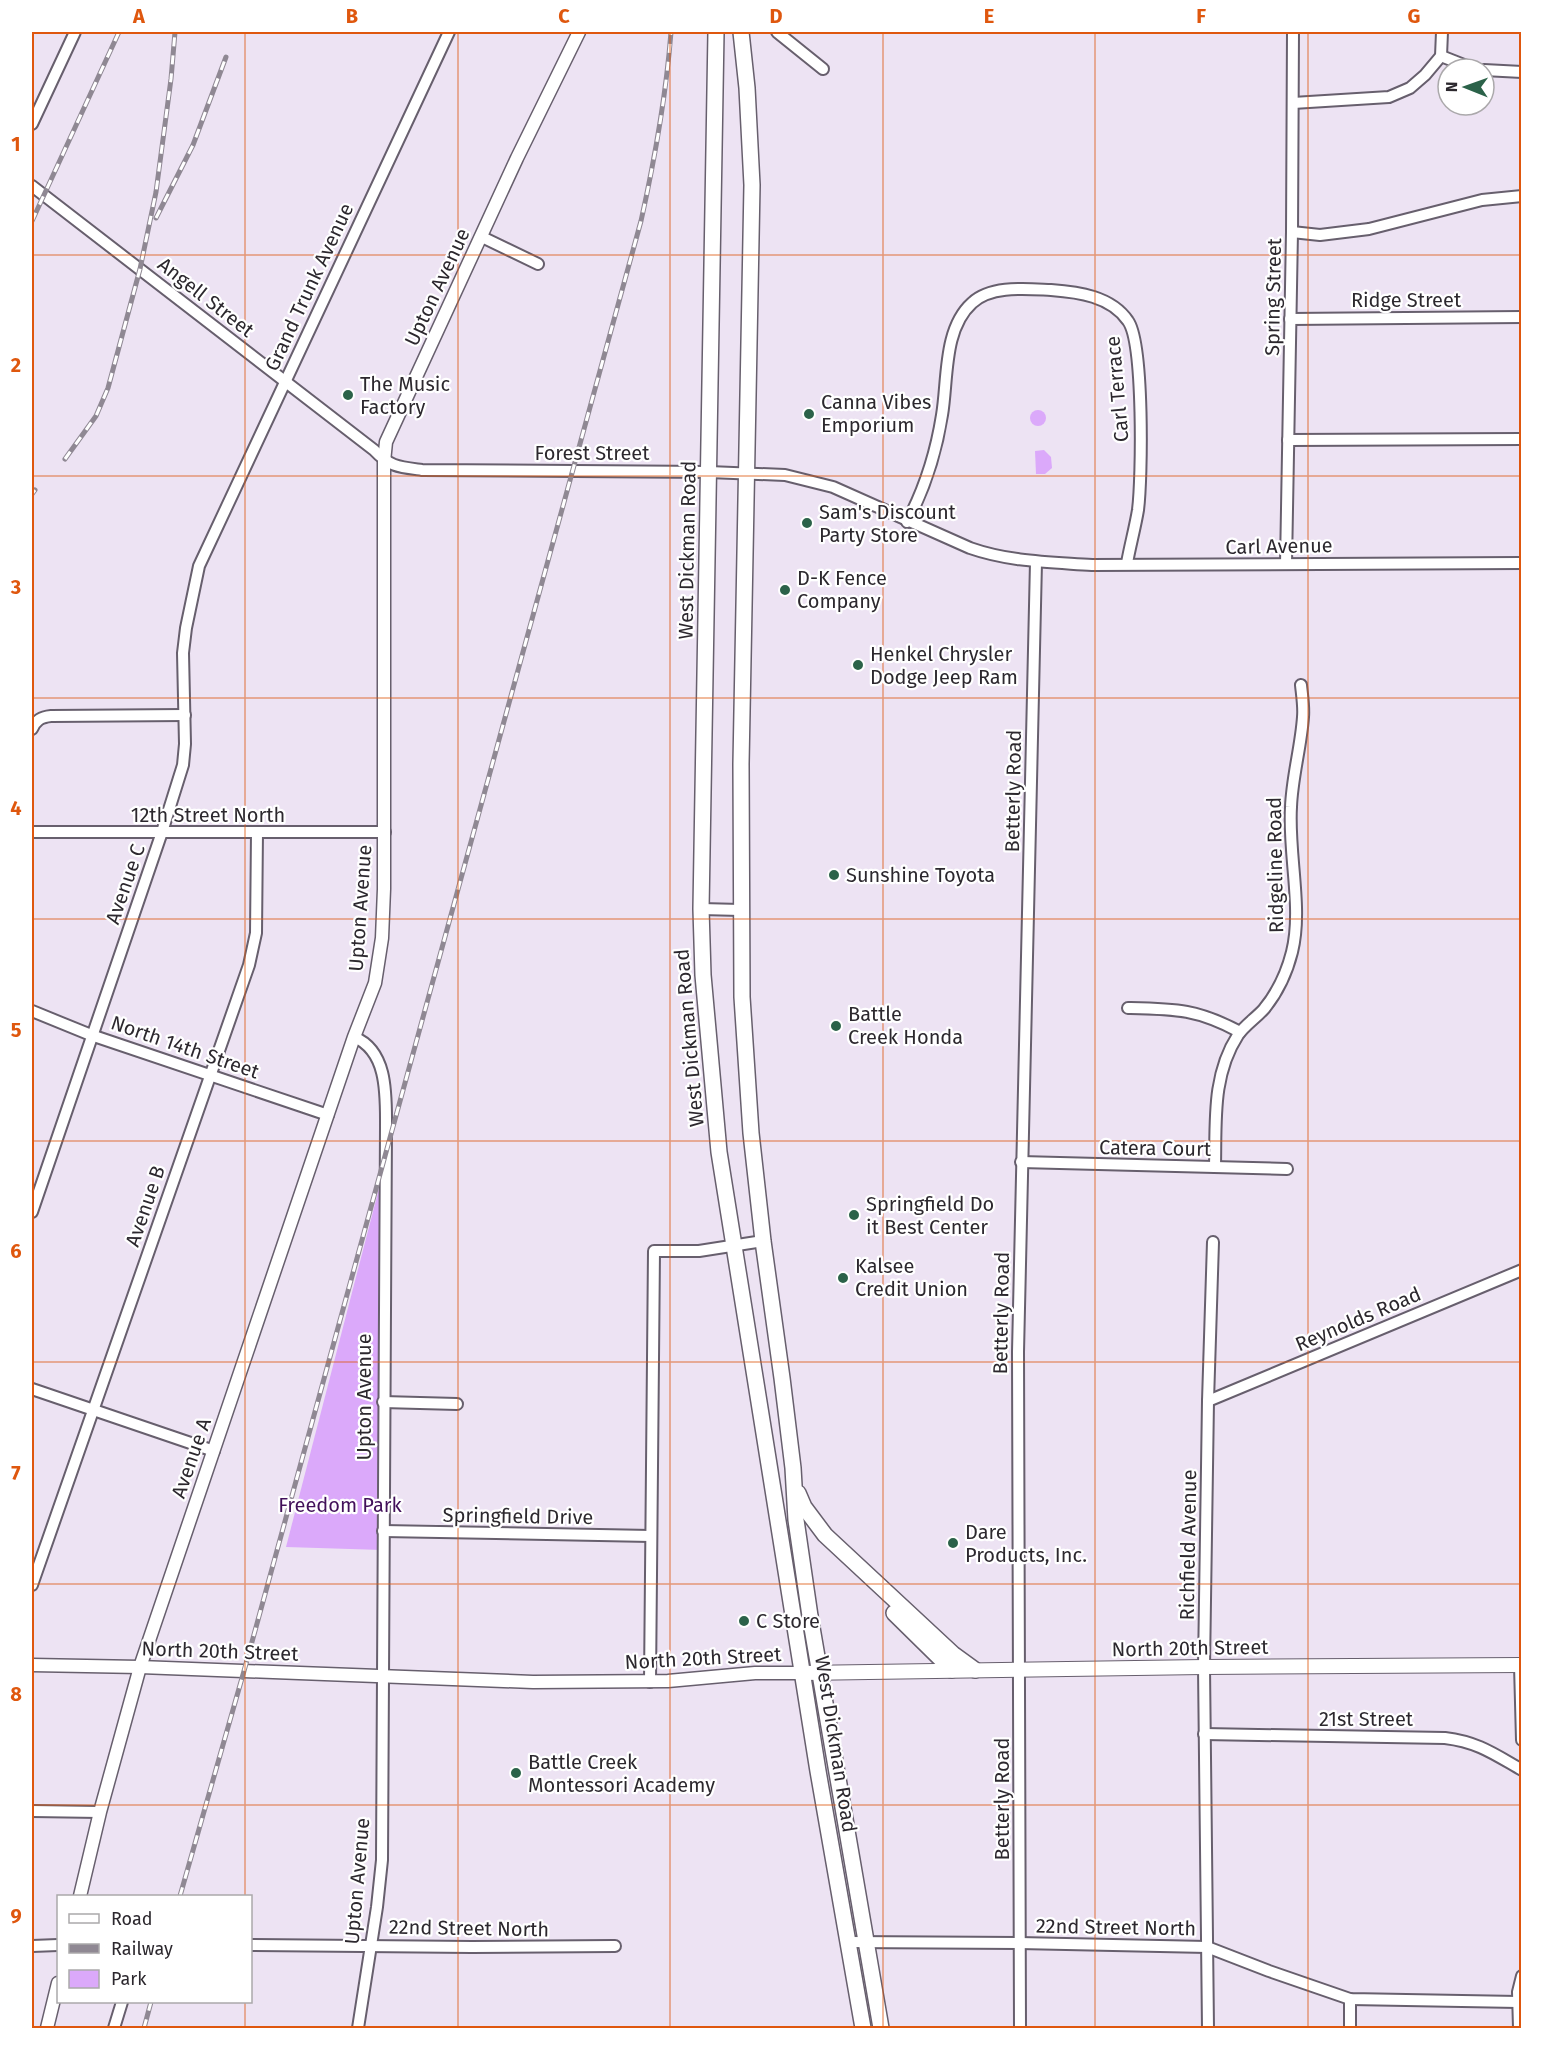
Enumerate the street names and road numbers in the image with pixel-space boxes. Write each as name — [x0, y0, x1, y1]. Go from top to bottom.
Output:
street label: Grand Trunk Avenue — [260, 199, 358, 375]
street label: Upton Avenue — [399, 224, 475, 350]
street label: Spring Street — [1260, 237, 1286, 356]
street label: Angell Street — [153, 252, 259, 342]
street label: Ridge Street — [1351, 288, 1462, 312]
street label: Carl Terrace — [1100, 335, 1134, 443]
street label: Forest Street — [535, 441, 650, 465]
street label: West Dickman Road — [673, 461, 701, 639]
street label: Carl Avenue — [1225, 533, 1333, 559]
street label: Betterly Road — [1000, 729, 1026, 853]
street label: Ridgeline Road — [1262, 797, 1288, 933]
street label: 12th Street North — [131, 803, 285, 827]
street label: Avenue C — [100, 841, 150, 927]
street label: Upton Avenue — [344, 844, 376, 972]
street label: West Dickman Road — [669, 948, 709, 1128]
street label: North 14th Street — [108, 1010, 263, 1084]
street label: Catera Court — [1099, 1135, 1212, 1161]
street label: Avenue B — [120, 1162, 170, 1250]
street label: Betterly Road — [988, 1251, 1014, 1375]
street label: Reynolds Road — [1291, 1282, 1425, 1356]
street label: Upton Avenue — [352, 1333, 376, 1461]
street label: Avenue A — [166, 1414, 216, 1501]
street label: Richfield Avenue — [1175, 1469, 1201, 1621]
street label: Springfield Drive — [443, 1503, 593, 1529]
street label: North 20th Street — [1111, 1635, 1269, 1661]
street label: North 20th Street — [141, 1636, 300, 1666]
street label: North 20th Street — [624, 1642, 783, 1674]
street label: West Dickman Road — [810, 1654, 862, 1834]
street label: 21st Street — [1319, 1707, 1414, 1731]
street label: Betterly Road — [990, 1738, 1014, 1860]
street label: Upton Avenue — [340, 1817, 374, 1945]
street label: 22nd Street North — [1036, 1914, 1196, 1940]
street label: 22nd Street North — [389, 1915, 549, 1941]

